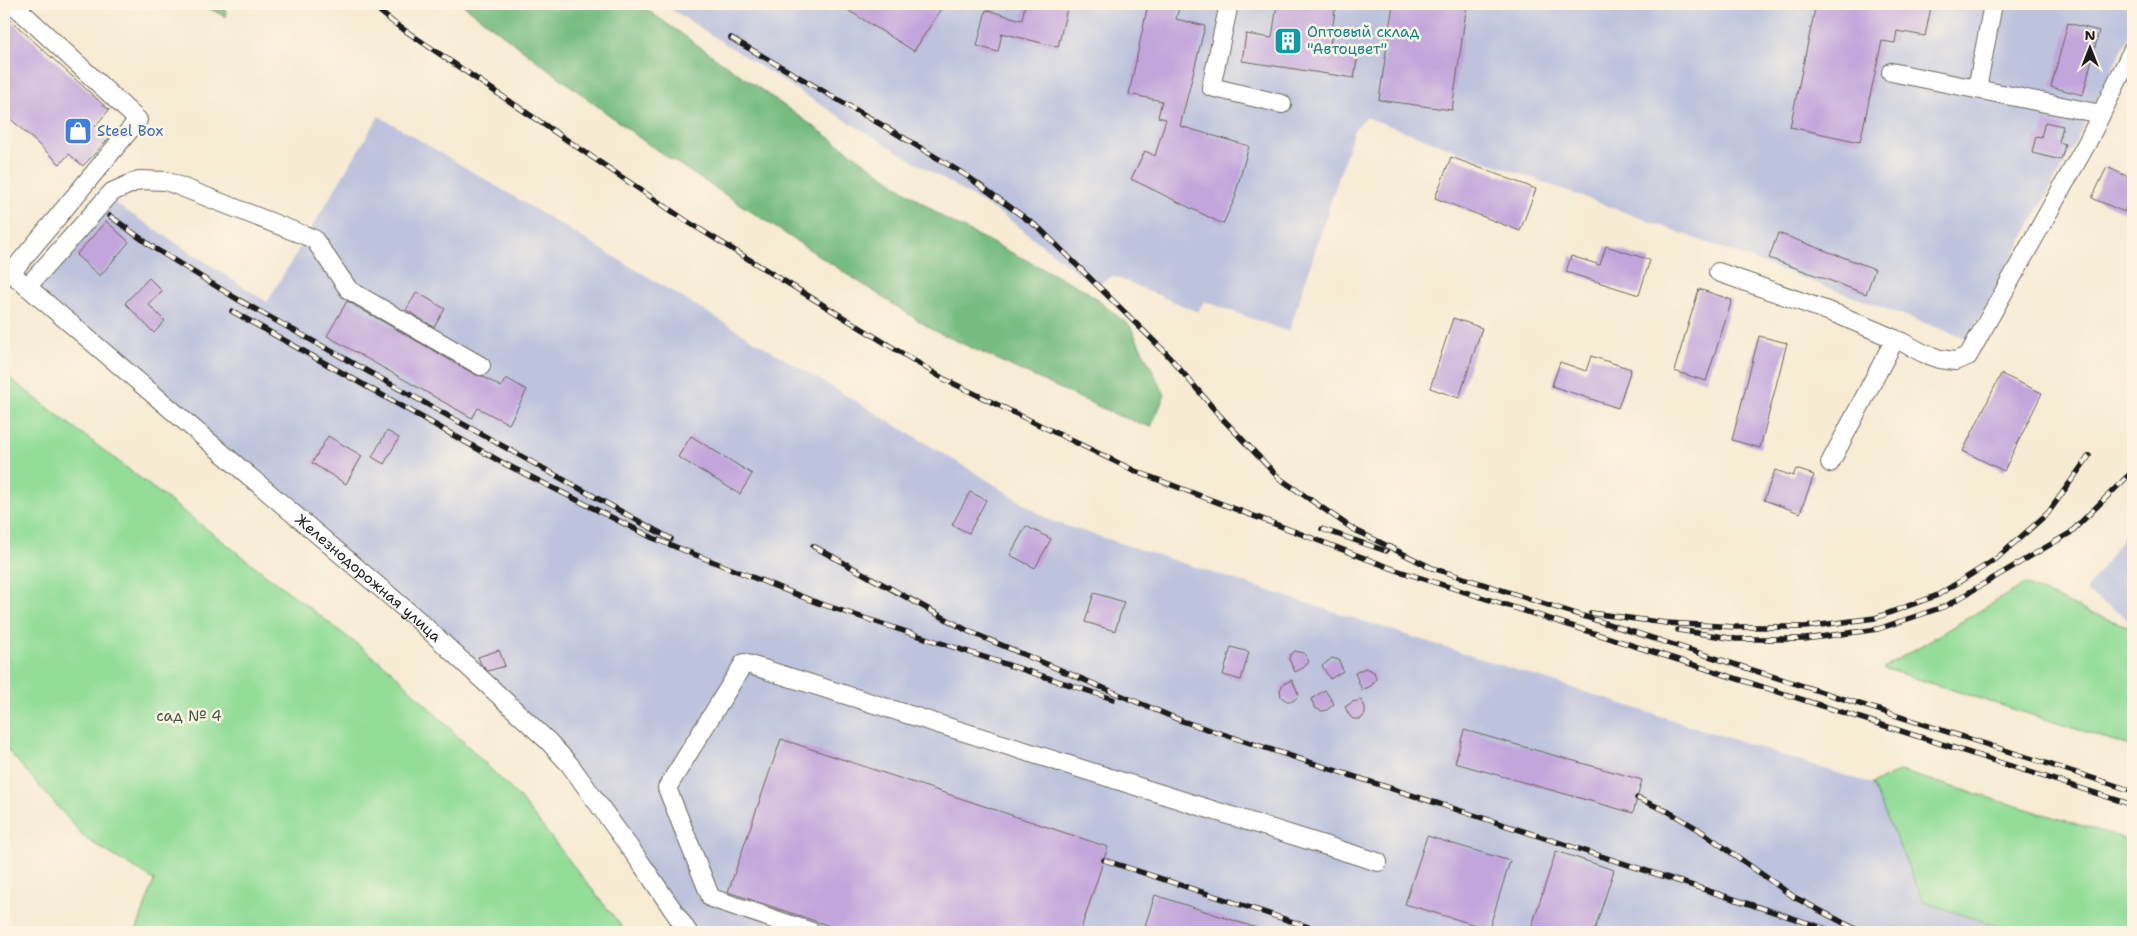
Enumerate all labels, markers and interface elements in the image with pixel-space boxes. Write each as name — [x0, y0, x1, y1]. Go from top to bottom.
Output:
place label: Оптовый склад "Автоцвет" — [1307, 22, 1420, 59]
north arrow — [2064, 22, 2114, 72]
building icon: Оптовый склад "Автоцвет" — [1273, 26, 1303, 56]
text: N — [2084, 26, 2096, 44]
shop icon: Steel Box — [63, 116, 93, 146]
place label: Steel Box — [97, 121, 164, 141]
street label: Железнодорожная улица — [291, 510, 446, 647]
park label: сад № 4 — [156, 706, 222, 726]

